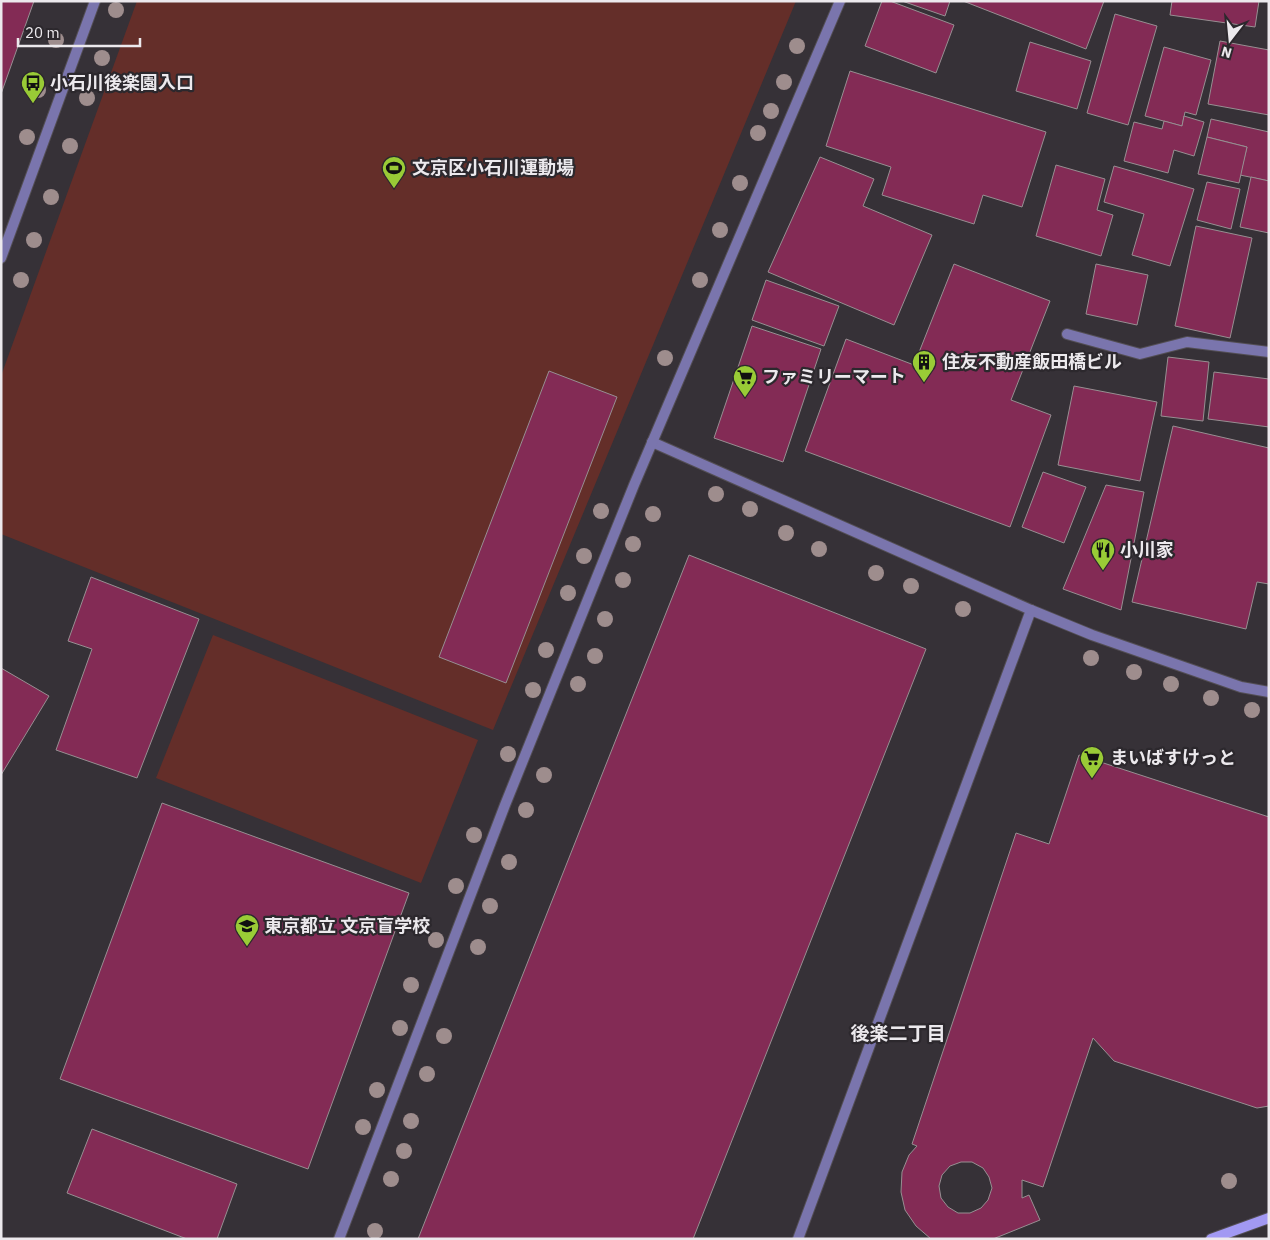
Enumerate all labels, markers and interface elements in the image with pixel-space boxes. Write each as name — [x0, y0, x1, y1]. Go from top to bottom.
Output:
scale bar — [18, 15, 140, 47]
north arrow — [1205, 15, 1255, 65]
text: 20 m — [25, 23, 60, 42]
text: N — [1219, 42, 1234, 63]
bus stop icon: 小石川後楽園入口 — [20, 70, 46, 104]
place label: 小石川後楽園入口 — [50, 71, 194, 94]
sports icon: 文京区小石川運動場 — [381, 155, 407, 189]
place label: 文京区小石川運動場 — [412, 156, 574, 179]
building icon: 住友不動産飯田橋ビル — [911, 349, 937, 383]
place label: 住友不動産飯田橋ビル — [942, 350, 1122, 373]
supermarket icon: ファミリーマート — [732, 364, 758, 398]
place label: ファミリーマート — [762, 365, 906, 388]
restaurant icon: 小川家 — [1090, 537, 1116, 571]
place label: 小川家 — [1120, 538, 1174, 561]
supermarket icon: まいばすけっと — [1079, 745, 1105, 779]
place label: まいばすけっと — [1110, 746, 1236, 769]
school or university icon: 東京都立 文京盲学校 — [234, 913, 260, 947]
place label: 東京都立 文京盲学校 — [264, 914, 430, 937]
district label: 後楽二丁目 — [850, 1021, 946, 1045]

